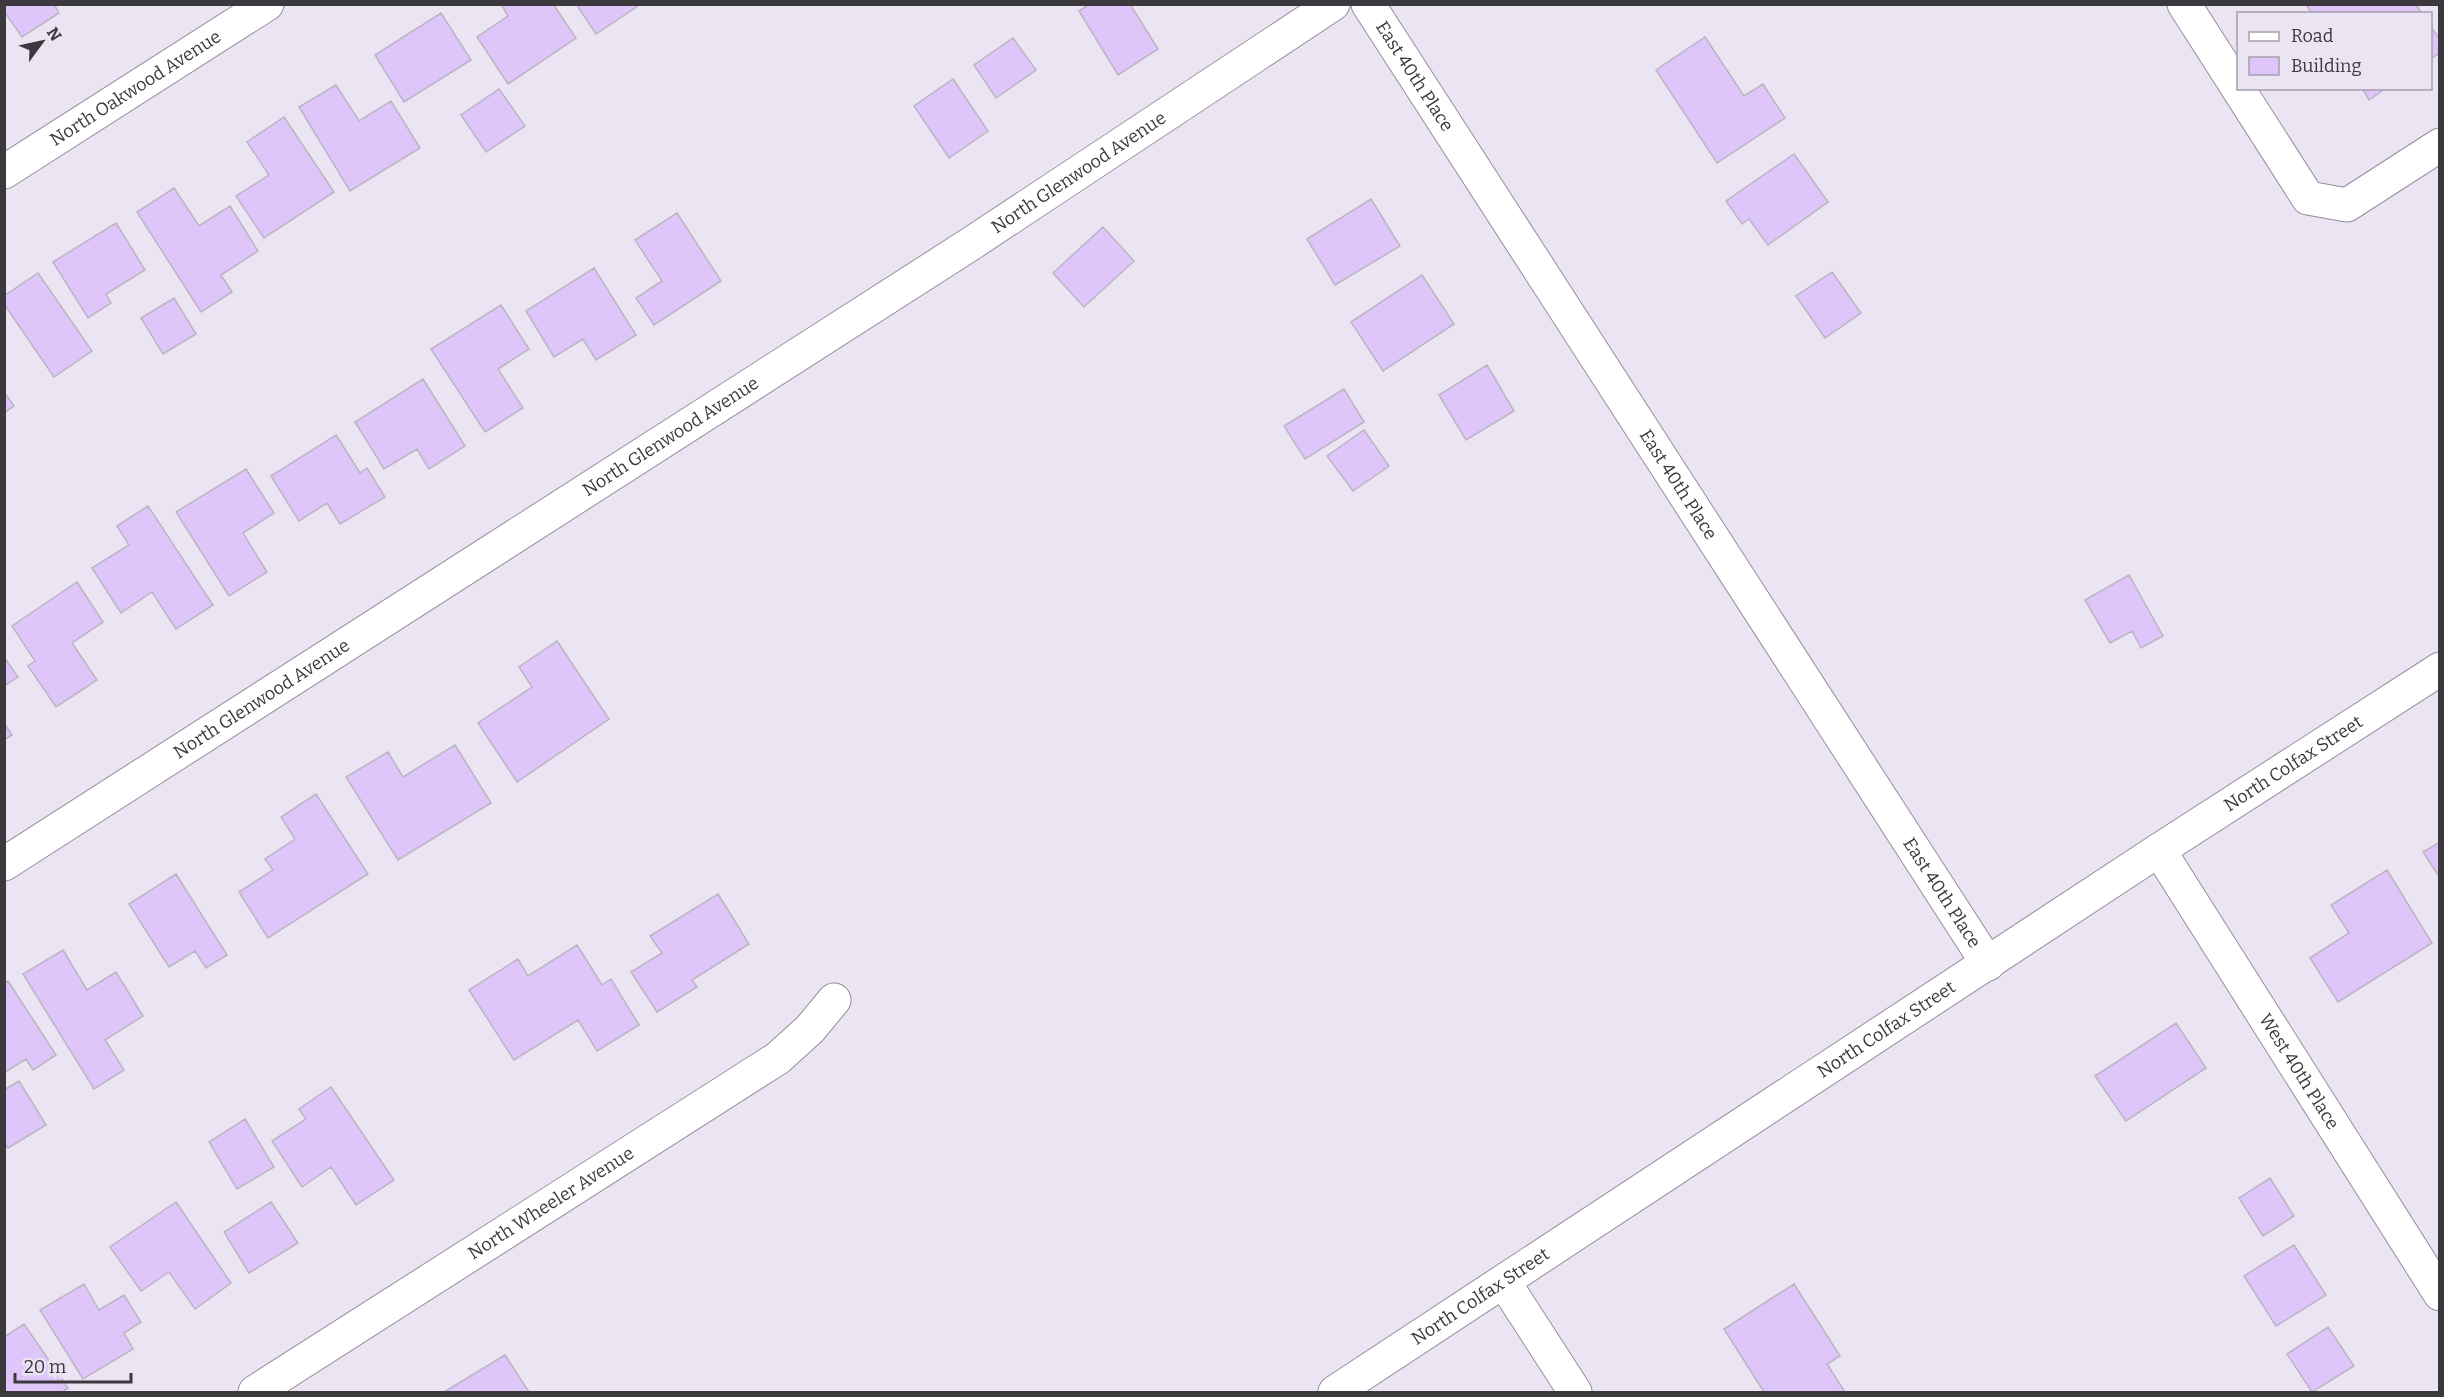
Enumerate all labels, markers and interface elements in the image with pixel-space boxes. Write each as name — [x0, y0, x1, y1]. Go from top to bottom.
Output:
north arrow — [12, 12, 72, 72]
legend — [2237, 12, 2432, 90]
street label: East 40th Place — [1371, 17, 1458, 135]
street label: North Oakwood Avenue — [47, 25, 225, 151]
text: Road — [2291, 25, 2334, 47]
text: Building — [2291, 55, 2362, 77]
street label: North Glenwood Avenue — [987, 107, 1170, 238]
street label: North Glenwood Avenue — [578, 372, 763, 501]
street label: East 40th Place — [1635, 425, 1722, 544]
street label: North Glenwood Avenue — [169, 634, 354, 763]
street label: North Colfax Street — [2220, 711, 2367, 816]
street label: East 40th Place — [1898, 834, 1986, 952]
street label: North Colfax Street — [1813, 976, 1960, 1083]
street label: West 40th Place — [2254, 1009, 2344, 1133]
street label: North Wheeler Avenue — [464, 1142, 638, 1264]
street label: North Colfax Street — [1407, 1243, 1554, 1350]
scale bar — [15, 1346, 130, 1384]
text: 20 m — [24, 1356, 66, 1378]

